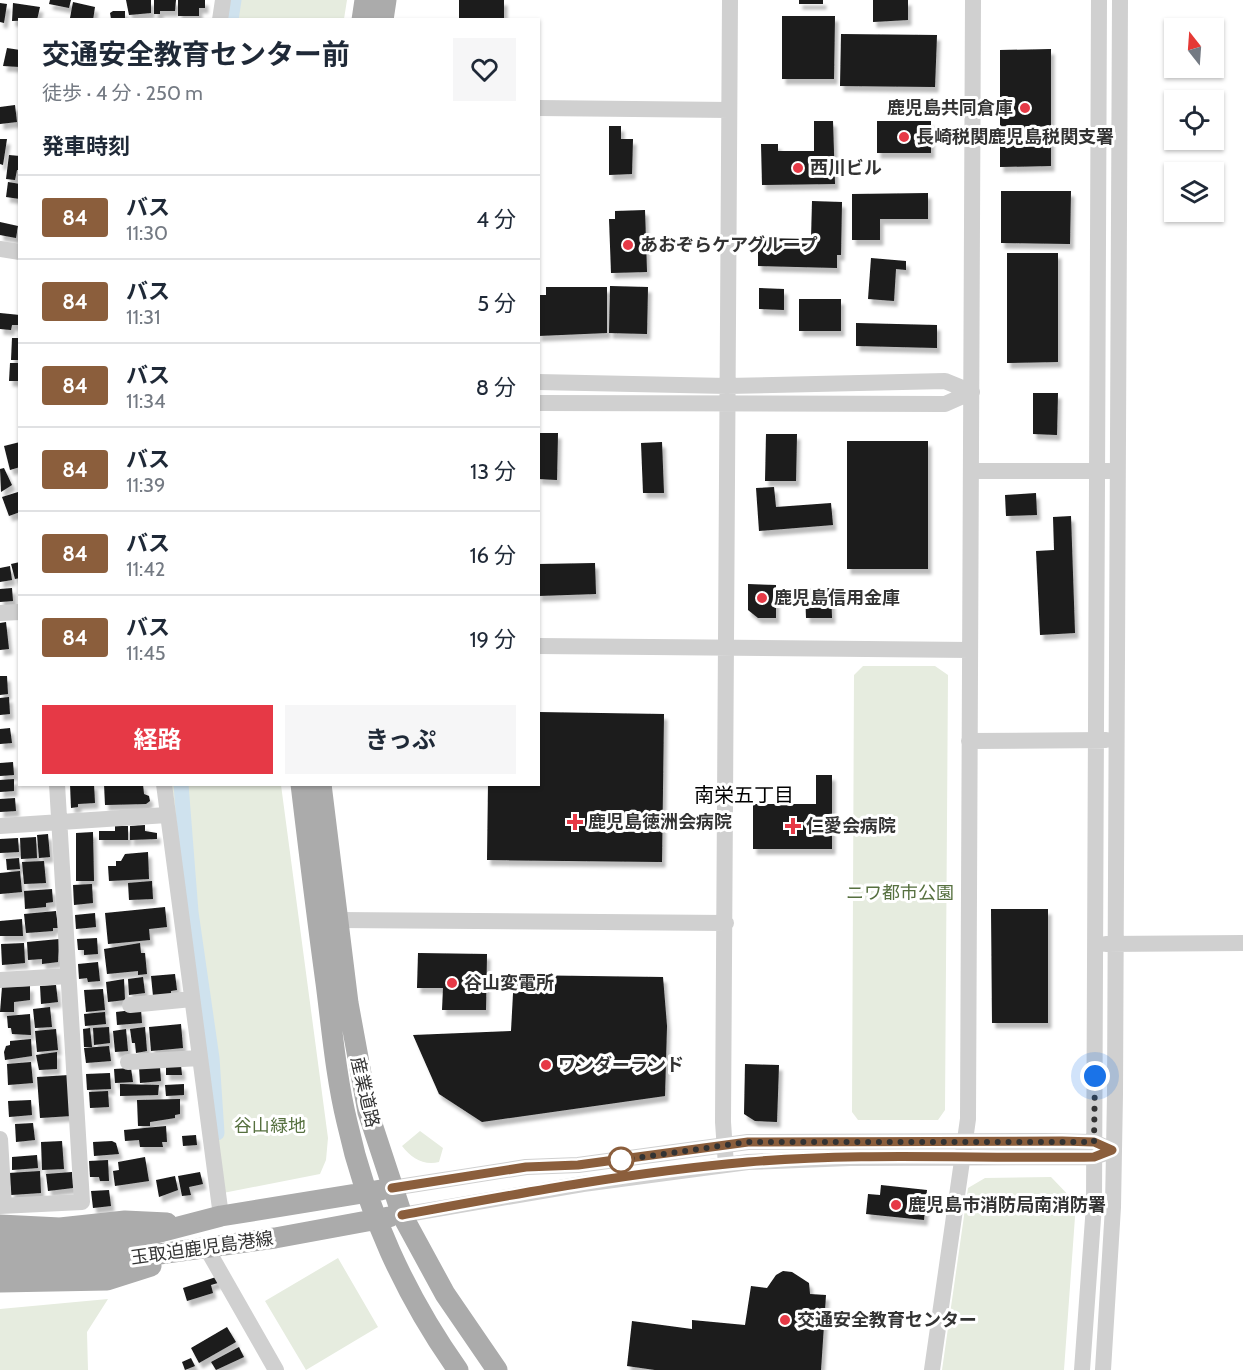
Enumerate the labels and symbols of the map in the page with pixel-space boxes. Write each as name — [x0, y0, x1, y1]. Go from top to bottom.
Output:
north arrow — [1164, 18, 1224, 78]
place label: 鹿児島共同倉庫 — [887, 97, 1013, 119]
marker: 鹿児島共同倉庫 — [1018, 101, 1032, 115]
place label: 長崎税関鹿児島税関支署 — [916, 126, 1114, 148]
marker: 長崎税関鹿児島税関支署 — [897, 130, 911, 144]
place label: 西川ビル — [810, 157, 882, 179]
marker: 西川ビル — [791, 161, 805, 175]
place label: あおぞらケアグループ — [640, 234, 818, 256]
marker: あおぞらケアグループ — [621, 238, 635, 252]
place label: 鹿児島信用金庫 — [774, 587, 900, 609]
marker: 鹿児島信用金庫 — [755, 591, 769, 605]
district label: 南栄五丁目 — [694, 783, 794, 807]
place label: 鹿児島徳洲会病院 — [588, 811, 732, 833]
marker: 鹿児島徳洲会病院 — [566, 813, 584, 831]
place label: 仁愛会病院 — [806, 815, 896, 837]
marker: 仁愛会病院 — [784, 817, 802, 835]
park label: ニワ都市公園 — [846, 882, 954, 904]
place label: 谷山変電所 — [464, 972, 554, 994]
marker: 谷山変電所 — [445, 976, 459, 990]
street label: 産業道路 — [346, 1054, 384, 1130]
place label: ワンダーランド — [558, 1054, 684, 1076]
marker: ワンダーランド — [539, 1058, 553, 1072]
your location — [1080, 1061, 1110, 1091]
park label: 谷山緑地 — [234, 1115, 306, 1137]
unlabelled marker — [608, 1147, 634, 1173]
place label: 鹿児島市消防局南消防署 — [908, 1194, 1106, 1216]
marker: 鹿児島市消防局南消防署 — [889, 1198, 903, 1212]
street label: 玉取迫鹿児島港線 — [129, 1227, 275, 1269]
place label: 交通安全教育センター — [797, 1309, 977, 1331]
marker: 交通安全教育センター — [778, 1313, 792, 1327]

